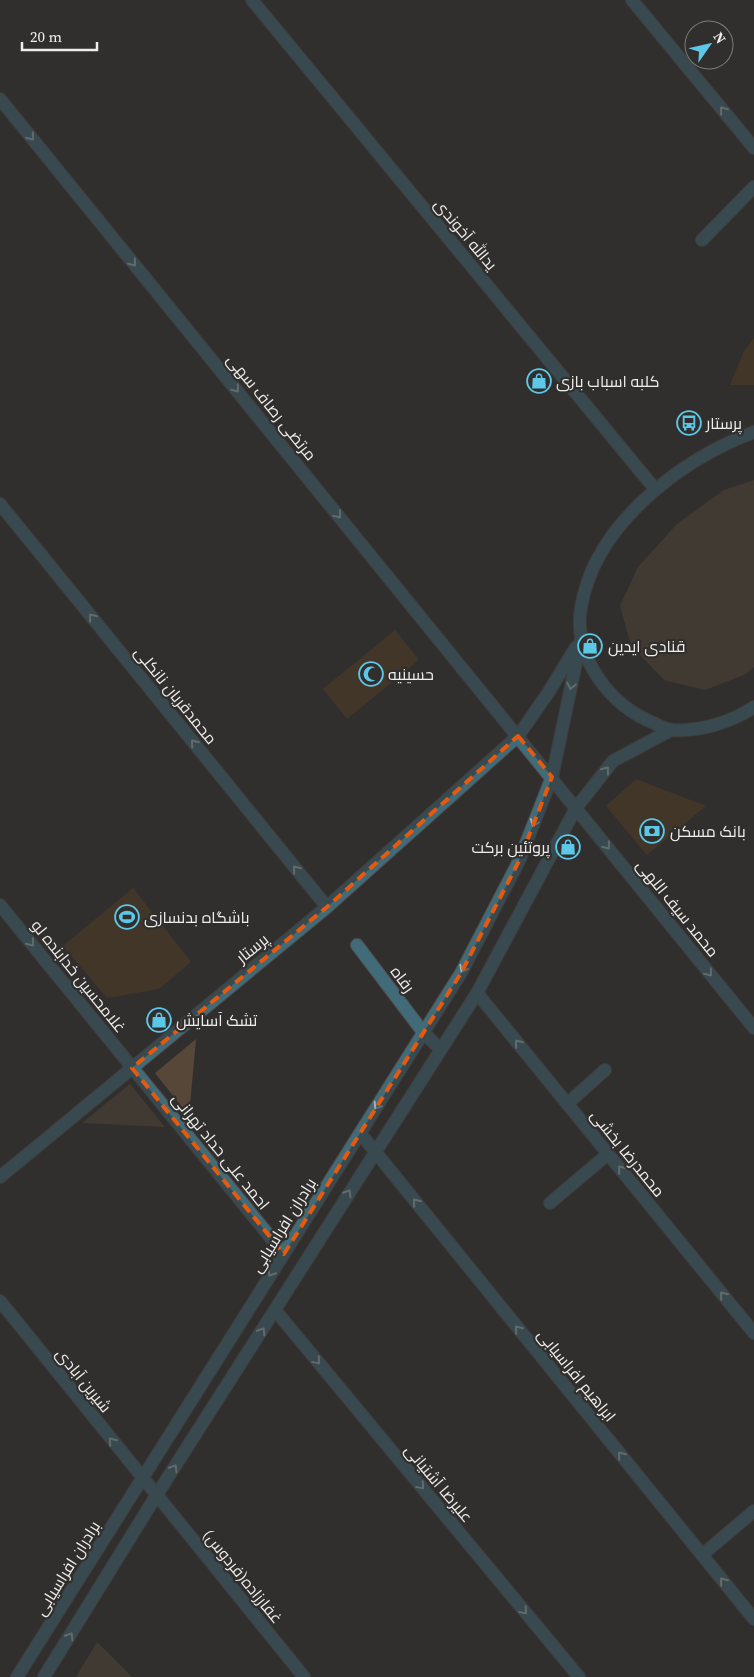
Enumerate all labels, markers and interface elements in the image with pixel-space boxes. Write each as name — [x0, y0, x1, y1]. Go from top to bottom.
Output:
scale bar — [22, 20, 98, 52]
north arrow — [684, 20, 734, 70]
text: 20 m — [30, 26, 62, 47]
text: N — [709, 28, 731, 48]
one-way arrow — [720, 107, 729, 116]
one-way arrow — [25, 131, 34, 140]
street label: یدالله آخوندی — [430, 193, 503, 275]
one-way arrow — [128, 257, 136, 266]
street label: مرتضی رصاف سهی — [222, 349, 322, 465]
shop icon: کلبه اسباب بازی — [526, 368, 552, 394]
place label: کلبه اسباب بازی — [556, 370, 659, 392]
one-way arrow — [230, 383, 238, 392]
bus stop icon: پرستار — [676, 410, 702, 436]
place label: پرستار — [705, 412, 743, 435]
one-way arrow — [333, 509, 341, 518]
one-way arrow — [89, 614, 97, 623]
shop icon: قنادی ایدین — [577, 633, 603, 659]
place label: قنادی ایدین — [608, 635, 686, 657]
street label: محمدقربان نانکلی — [130, 641, 222, 749]
mosque icon: حسینیه — [358, 661, 384, 687]
place label: حسینیه — [388, 663, 434, 685]
one-way arrow — [566, 682, 577, 691]
one-way arrow — [192, 740, 200, 749]
one-way arrow — [601, 767, 609, 776]
one-way arrow — [530, 818, 540, 827]
bank icon: بانک مسکن — [639, 818, 665, 844]
place label: بانک مسکن — [670, 820, 746, 842]
shop icon: پروتئین برکت — [555, 834, 581, 860]
place label: پروتئین برکت — [471, 836, 551, 859]
one-way arrow — [601, 840, 609, 849]
street label: محمد سیف اللهی — [632, 854, 724, 962]
one-way arrow — [293, 866, 302, 875]
sports icon: باشگاه بدنسازی — [114, 904, 140, 930]
place label: باشگاه بدنسازی — [144, 906, 249, 928]
street label: غلامحسین خدابنده لو — [27, 915, 131, 1037]
street label: پرستار — [230, 928, 274, 969]
one-way arrow — [25, 937, 34, 946]
street label: رفاه — [386, 961, 420, 997]
one-way arrow — [459, 963, 469, 972]
one-way arrow — [703, 967, 712, 976]
shop icon: تشک آسایش — [146, 1007, 172, 1033]
place label: تشک آسایش — [176, 1009, 258, 1031]
one-way arrow — [514, 1040, 523, 1049]
street label: احمد علی حداد تهرانی — [167, 1088, 275, 1214]
one-way arrow — [373, 1101, 383, 1110]
street label: محمدرضا بخشی — [586, 1105, 670, 1201]
one-way arrow — [617, 1166, 626, 1175]
street label: برادران افراسیابی — [245, 1173, 321, 1277]
one-way arrow — [342, 1190, 351, 1199]
one-way arrow — [413, 1199, 422, 1208]
one-way arrow — [268, 1268, 278, 1277]
one-way arrow — [721, 1292, 729, 1301]
street label: ابراهیم افراسیابی — [532, 1324, 621, 1427]
one-way arrow — [516, 1326, 524, 1335]
one-way arrow — [255, 1327, 265, 1336]
street label: شیرین آبادی — [51, 1343, 117, 1417]
one-way arrow — [311, 1356, 320, 1365]
one-way arrow — [108, 1437, 117, 1446]
street label: علیرضا آشتیانی — [400, 1439, 478, 1527]
one-way arrow — [618, 1452, 626, 1461]
one-way arrow — [168, 1464, 178, 1473]
one-way arrow — [415, 1481, 424, 1490]
street label: برادران افراسیابی — [29, 1516, 105, 1620]
street label: غفارزاده(فردوس) — [198, 1524, 288, 1628]
one-way arrow — [721, 1578, 729, 1587]
one-way arrow — [519, 1606, 528, 1615]
one-way arrow — [64, 1632, 73, 1641]

